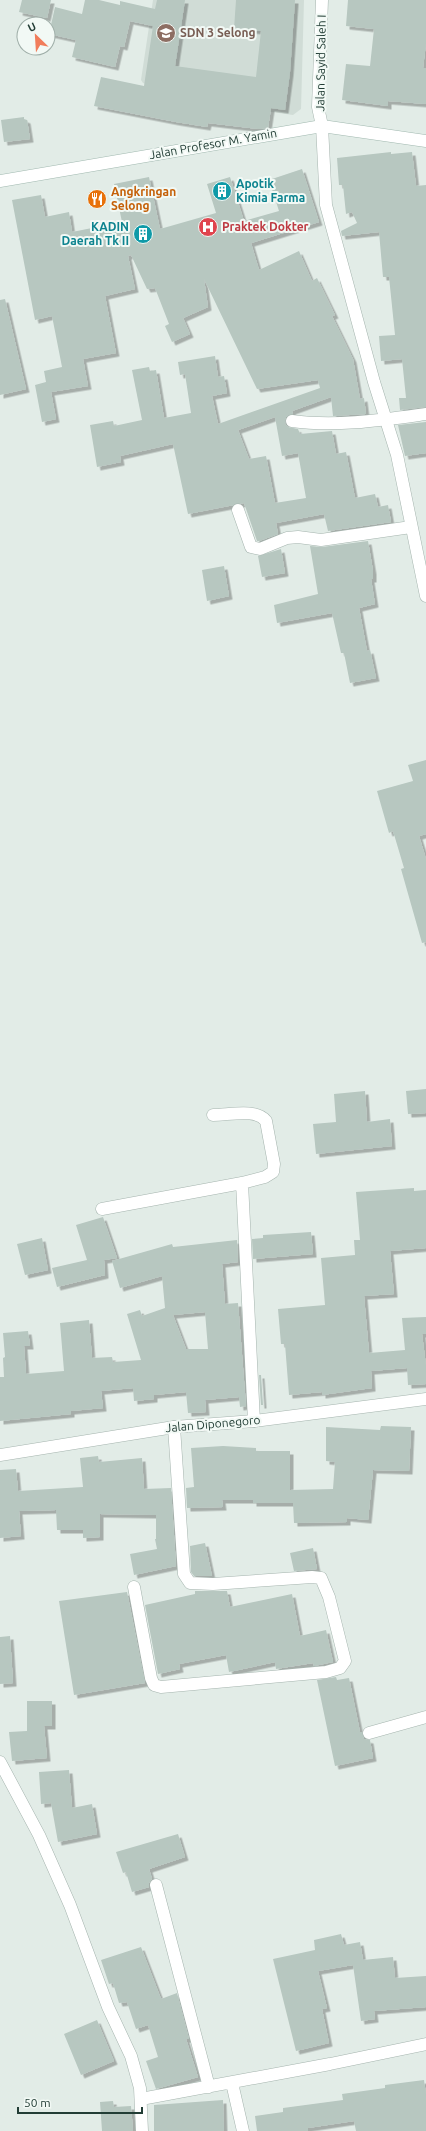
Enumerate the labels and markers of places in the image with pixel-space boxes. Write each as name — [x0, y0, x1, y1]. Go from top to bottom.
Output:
school or university icon: SDN 3 Selong — [155, 22, 177, 44]
place label: SDN 3 Selong — [180, 26, 256, 39]
place label: Apotik Kimia Farma — [236, 177, 305, 204]
building icon: Apotik Kimia Farma — [211, 180, 233, 202]
place label: Angkringan Selong — [111, 185, 176, 212]
restaurant icon: Angkringan Selong — [86, 188, 108, 210]
hospital icon: Praktek Dokter — [197, 216, 219, 238]
place label: KADIN Daerah Tk II — [62, 220, 129, 247]
place label: Praktek Dokter — [222, 220, 309, 233]
building icon: KADIN Daerah Tk II — [132, 223, 154, 245]

